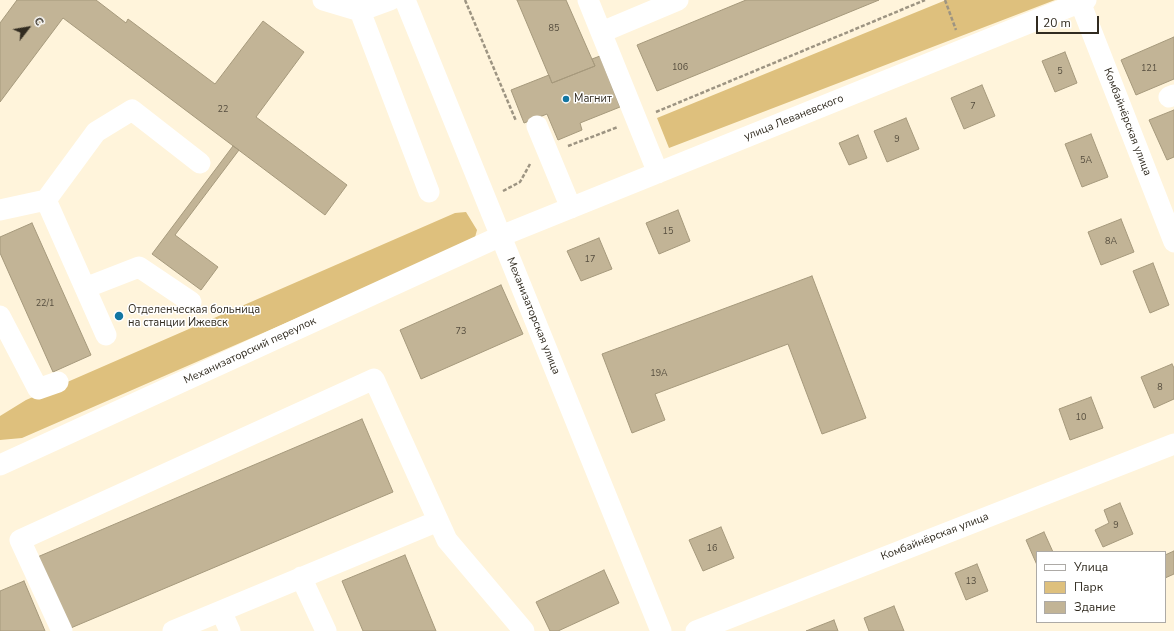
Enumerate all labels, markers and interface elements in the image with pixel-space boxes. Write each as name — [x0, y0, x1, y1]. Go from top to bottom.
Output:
north arrow — [8, 8, 48, 48]
scale bar — [1038, 8, 1101, 34]
text: С — [30, 14, 47, 29]
text: 20 m — [1043, 15, 1071, 31]
house number: 85 — [549, 24, 559, 34]
house number: 106 — [672, 63, 688, 73]
house number: 121 — [1141, 64, 1157, 74]
street label: Комбайнёрская улица — [1100, 66, 1154, 178]
house number: 5 — [1057, 67, 1063, 77]
place label: Магнит — [574, 92, 612, 106]
street label: улица Леваневского — [742, 92, 846, 144]
marker: Магнит — [561, 94, 571, 104]
house number: 7 — [970, 102, 976, 112]
house number: 22 — [218, 105, 228, 115]
house number: 9 — [894, 135, 900, 145]
house number: 5А — [1080, 156, 1092, 166]
house number: 15 — [663, 227, 673, 237]
house number: 8А — [1105, 237, 1117, 247]
street label: Механизаторская улица — [503, 255, 563, 377]
house number: 17 — [585, 255, 595, 265]
house number: 22/1 — [36, 299, 54, 309]
place label: Отделенческая больница на станции Ижевск — [128, 303, 260, 329]
marker: Отделенческая больница на станции Ижевск — [113, 310, 125, 322]
street label: Механизаторский переулок — [182, 315, 318, 387]
house number: 73 — [456, 327, 466, 337]
house number: 19А — [650, 369, 668, 379]
house number: 8 — [1157, 383, 1163, 393]
house number: 10 — [1076, 413, 1086, 423]
street label: Комбайнёрская улица — [879, 510, 991, 564]
house number: 9 — [1113, 521, 1119, 531]
house number: 16 — [707, 544, 717, 554]
legend — [1036, 551, 1166, 623]
text: Улица — [1074, 559, 1108, 575]
house number: 13 — [966, 577, 976, 587]
text: Парк — [1074, 579, 1103, 595]
text: Здание — [1074, 599, 1116, 615]

